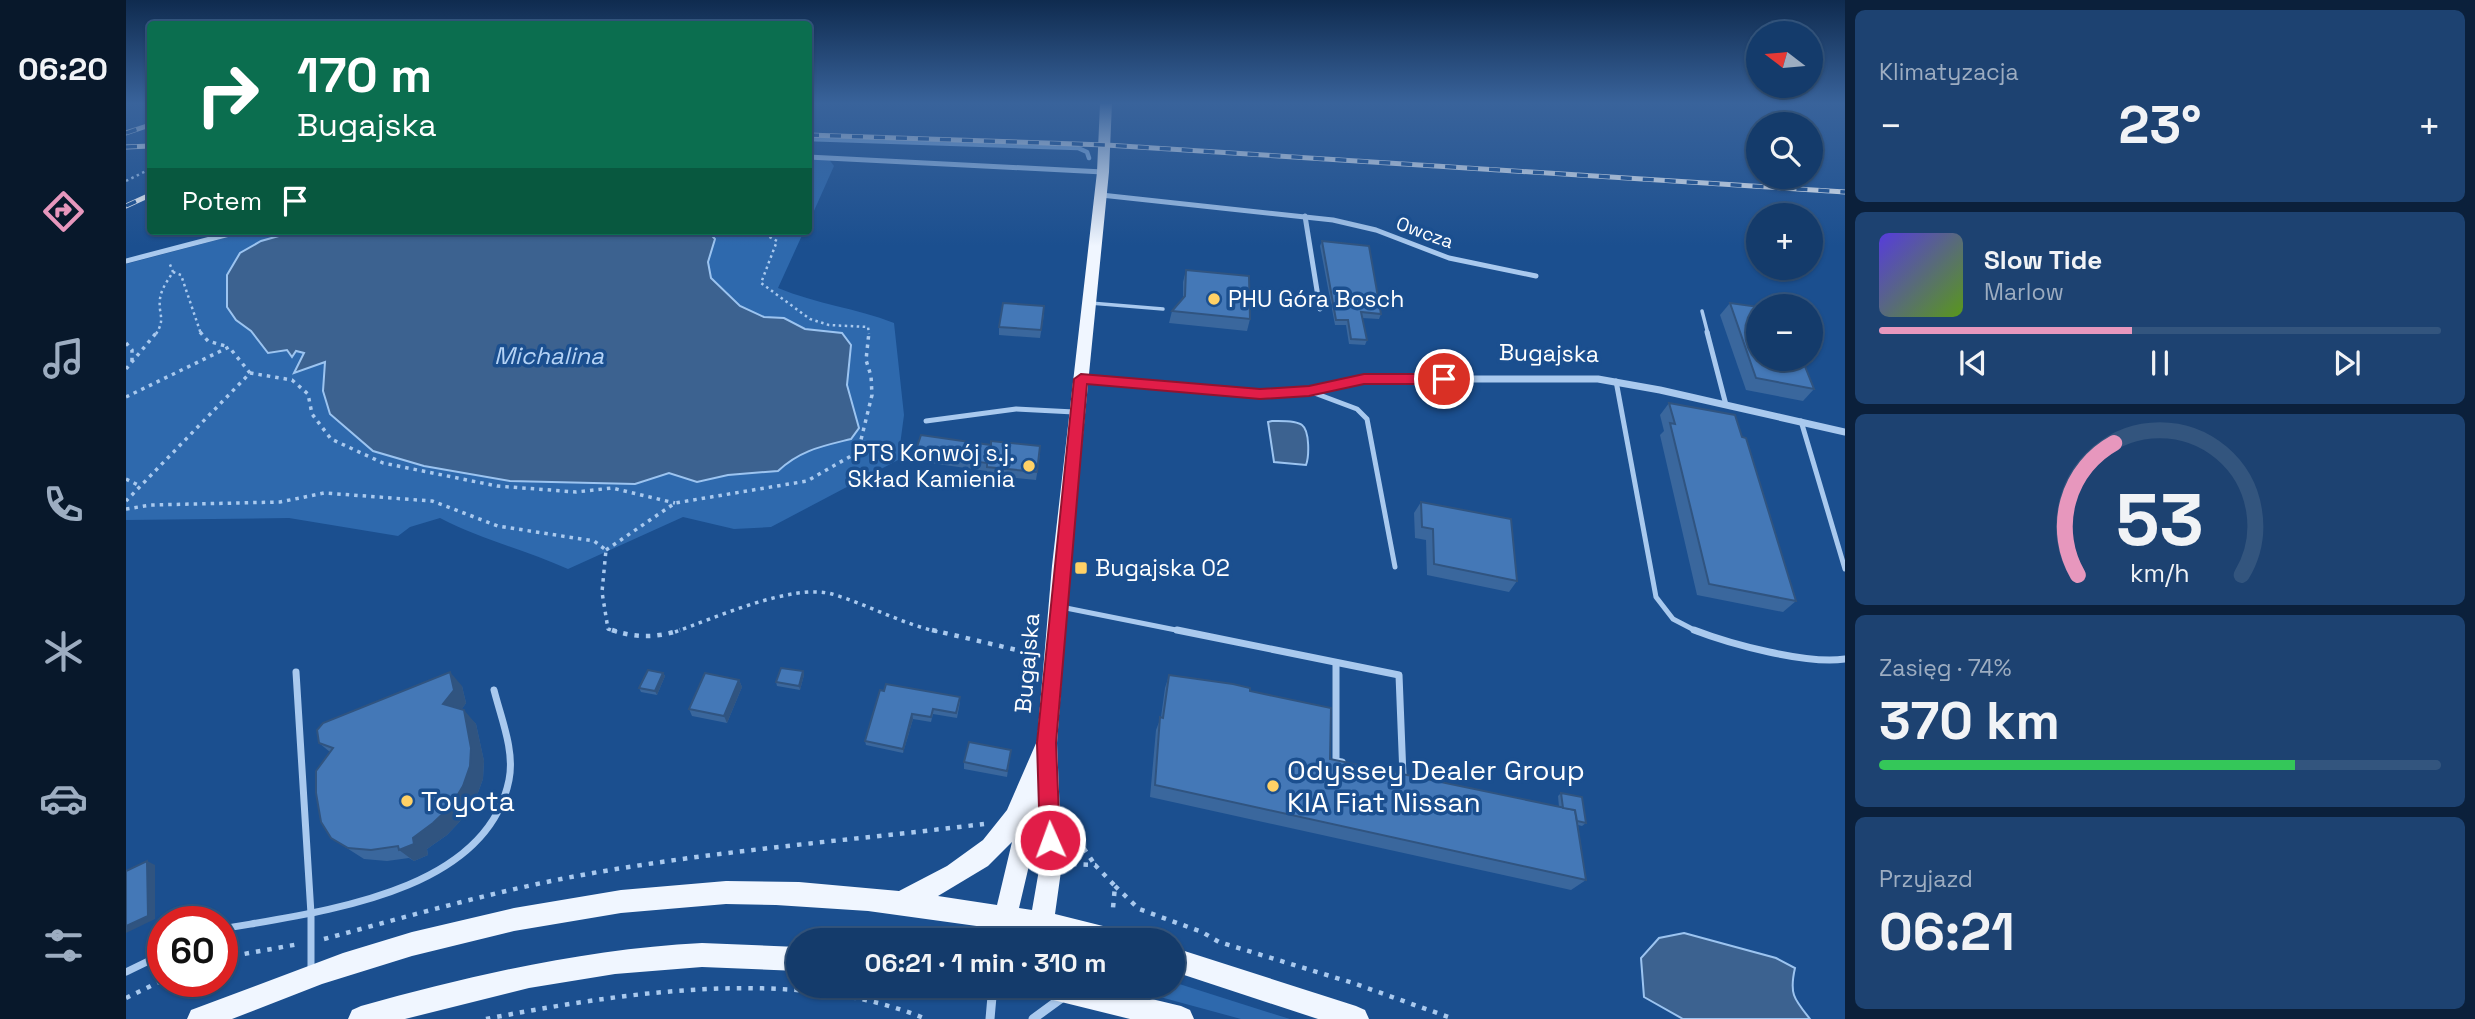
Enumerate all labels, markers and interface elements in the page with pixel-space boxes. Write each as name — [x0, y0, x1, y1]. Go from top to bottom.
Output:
north arrow — [1746, 21, 1824, 98]
map controls — [1746, 21, 1823, 371]
text: 170 m — [297, 44, 432, 106]
text: 06:20 — [18, 49, 108, 89]
icon: right — [182, 49, 273, 140]
text: Klimatyzacja — [1879, 57, 2019, 87]
text: 23° — [2119, 92, 2202, 158]
text: − — [1879, 102, 1903, 150]
text: + — [2417, 102, 2441, 150]
text: Bugajska — [297, 105, 437, 145]
button: search — [1746, 112, 1823, 189]
icon: arrive — [276, 182, 314, 220]
text: Potem — [182, 184, 262, 218]
icon: directions — [39, 187, 88, 236]
button: + — [1746, 203, 1823, 280]
street label: Owcza — [1393, 211, 1457, 254]
text: Slow Tide — [1984, 243, 2102, 277]
text: Marlow — [1984, 277, 2064, 307]
place label: PHU Góra Bosch — [1228, 284, 1404, 314]
marker: PHU Góra Bosch — [1206, 291, 1222, 307]
button: − — [1746, 294, 1823, 371]
icon: music — [39, 334, 88, 383]
street label: Bugajska — [1499, 337, 1599, 369]
water label: Michalina — [494, 340, 604, 371]
icon: previous — [1954, 344, 1992, 382]
icon: pause — [2141, 344, 2179, 382]
icon: next — [2328, 344, 2366, 382]
pin — [1414, 349, 1474, 409]
icon: arrive — [1425, 360, 1463, 398]
place label: PTS Konwój s.j. Skład Kamienia — [848, 438, 1015, 494]
marker: PTS Konwój s.j. Skład Kamienia — [1021, 458, 1037, 474]
text: 53 — [2116, 474, 2204, 567]
icon: phone — [39, 480, 88, 529]
place label: Bugajska 02 — [1095, 553, 1230, 583]
text: km/h — [2130, 557, 2190, 589]
marker: Bugajska 02 — [1073, 560, 1089, 576]
street label: Bugajska — [1008, 612, 1046, 714]
icon: climate — [39, 627, 88, 676]
text: Zasięg · 74% — [1879, 653, 2011, 683]
text: 370 km — [1879, 688, 2060, 754]
place label: Odyssey Dealer Group KIA Fiat Nissan — [1287, 752, 1585, 820]
icon: car — [39, 774, 88, 823]
marker: Odyssey Dealer Group KIA Fiat Nissan — [1265, 778, 1281, 794]
place label: Toyota — [421, 783, 515, 819]
marker: Toyota — [399, 793, 415, 809]
position arrow — [1013, 803, 1087, 877]
text: Przyjazd — [1879, 864, 1973, 894]
text: 06:21 — [1879, 899, 2015, 965]
speed limit sign: 60 — [147, 906, 238, 997]
icon: filters — [39, 921, 88, 970]
text: 06:21 · 1 min · 310 m — [865, 946, 1106, 980]

